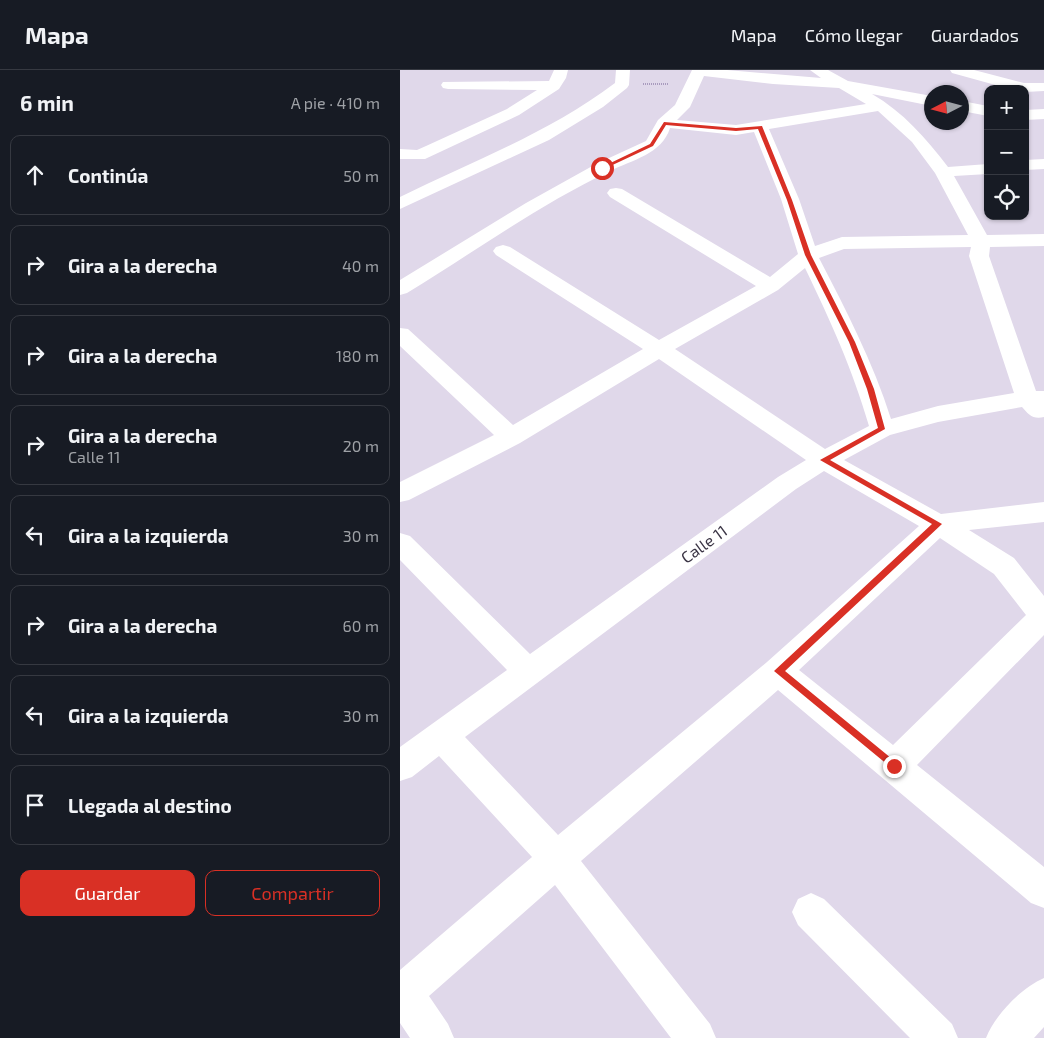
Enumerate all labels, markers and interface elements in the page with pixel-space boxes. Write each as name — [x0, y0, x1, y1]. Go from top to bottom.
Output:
text: Mapa — [25, 20, 89, 49]
text: Mapa — [731, 24, 777, 46]
text: Cómo llegar — [805, 24, 903, 46]
text: Guardados — [931, 24, 1019, 46]
north arrow — [924, 85, 969, 130]
map controls — [984, 85, 1029, 220]
button: + — [984, 85, 1029, 130]
text: 6 min — [20, 90, 74, 115]
text: A pie · 410 m — [291, 93, 380, 112]
button: − — [984, 130, 1029, 175]
route start — [591, 157, 614, 180]
icon: ahead — [21, 161, 49, 189]
text: Continúa — [68, 164, 148, 187]
text: 50 m — [343, 166, 379, 185]
button: locate — [984, 175, 1029, 220]
icon: right — [21, 251, 49, 279]
text: Gira a la derecha — [68, 254, 217, 277]
text: 40 m — [342, 256, 379, 275]
icon: right — [21, 341, 49, 369]
text: Gira a la derecha — [68, 344, 217, 367]
text: 180 m — [336, 346, 379, 365]
text: Gira a la derecha — [68, 424, 217, 447]
icon: right — [21, 431, 49, 459]
text: 20 m — [343, 436, 379, 455]
text: Calle 11 — [68, 447, 120, 466]
icon: left — [21, 521, 49, 549]
street label: Calle 11 — [677, 521, 730, 567]
text: Gira a la izquierda — [68, 524, 229, 547]
text: 30 m — [343, 526, 379, 545]
icon: right — [21, 611, 49, 639]
text: Gira a la derecha — [68, 614, 217, 637]
text: 60 m — [343, 616, 379, 635]
icon: left — [21, 701, 49, 729]
text: Gira a la izquierda — [68, 704, 229, 727]
text: 30 m — [343, 706, 379, 725]
route end — [883, 755, 906, 778]
icon: arrive — [21, 791, 49, 819]
text: Llegada al destino — [68, 794, 232, 817]
button: Guardar — [20, 870, 195, 916]
button: Compartir — [205, 870, 380, 916]

